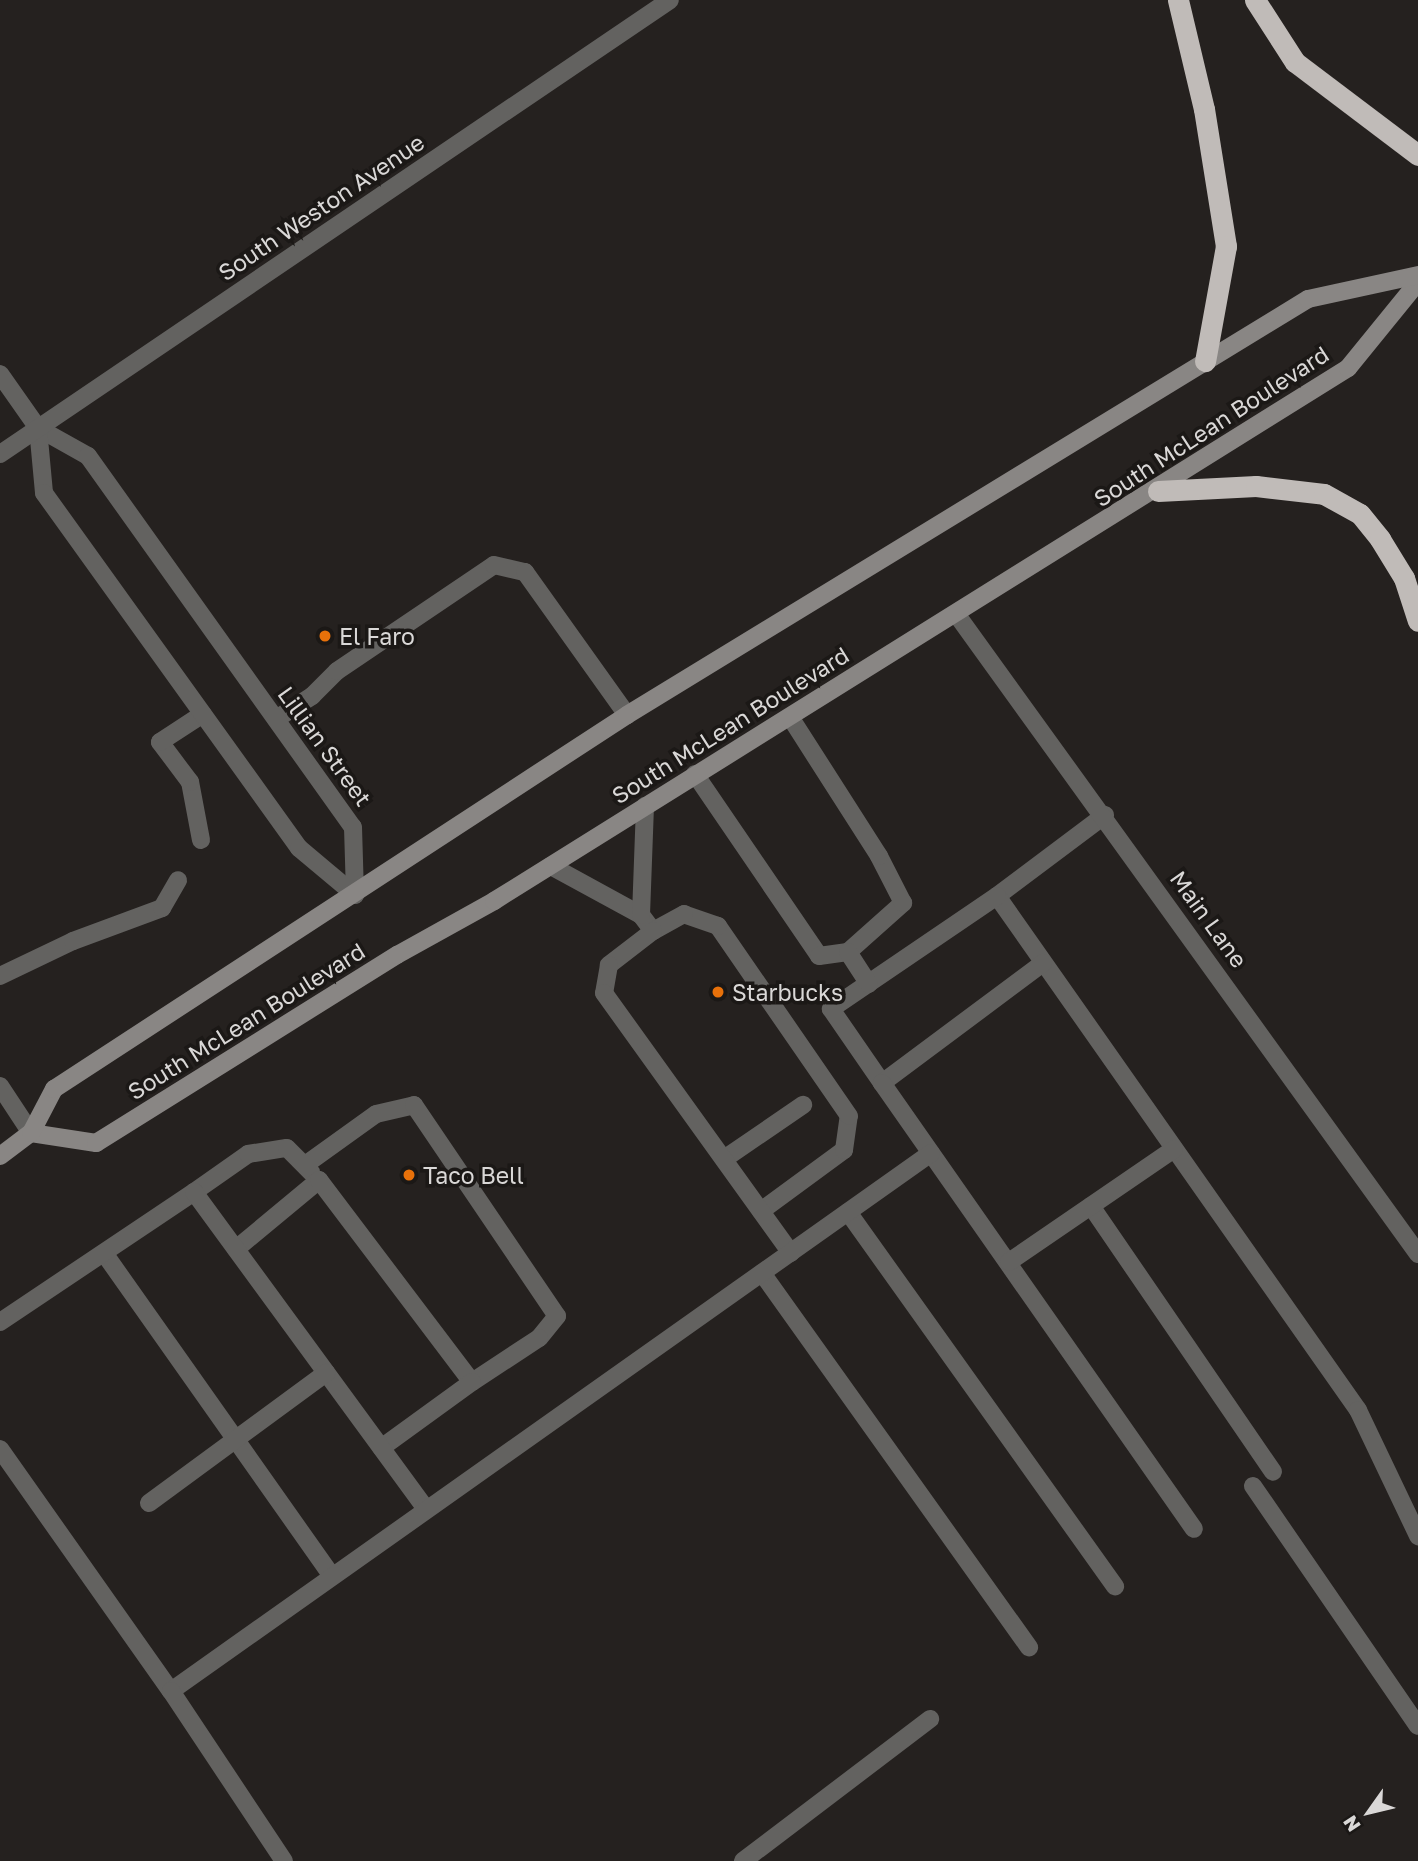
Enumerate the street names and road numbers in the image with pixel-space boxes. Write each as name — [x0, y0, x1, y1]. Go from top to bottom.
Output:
street label: South Weston Avenue — [213, 128, 429, 286]
street label: South McLean Boulevard — [1089, 340, 1333, 512]
street label: South McLean Boulevard — [606, 641, 854, 809]
street label: Lillian Street — [272, 681, 378, 811]
street label: Main Lane — [1165, 865, 1253, 973]
street label: South McLean Boulevard — [122, 937, 370, 1105]

